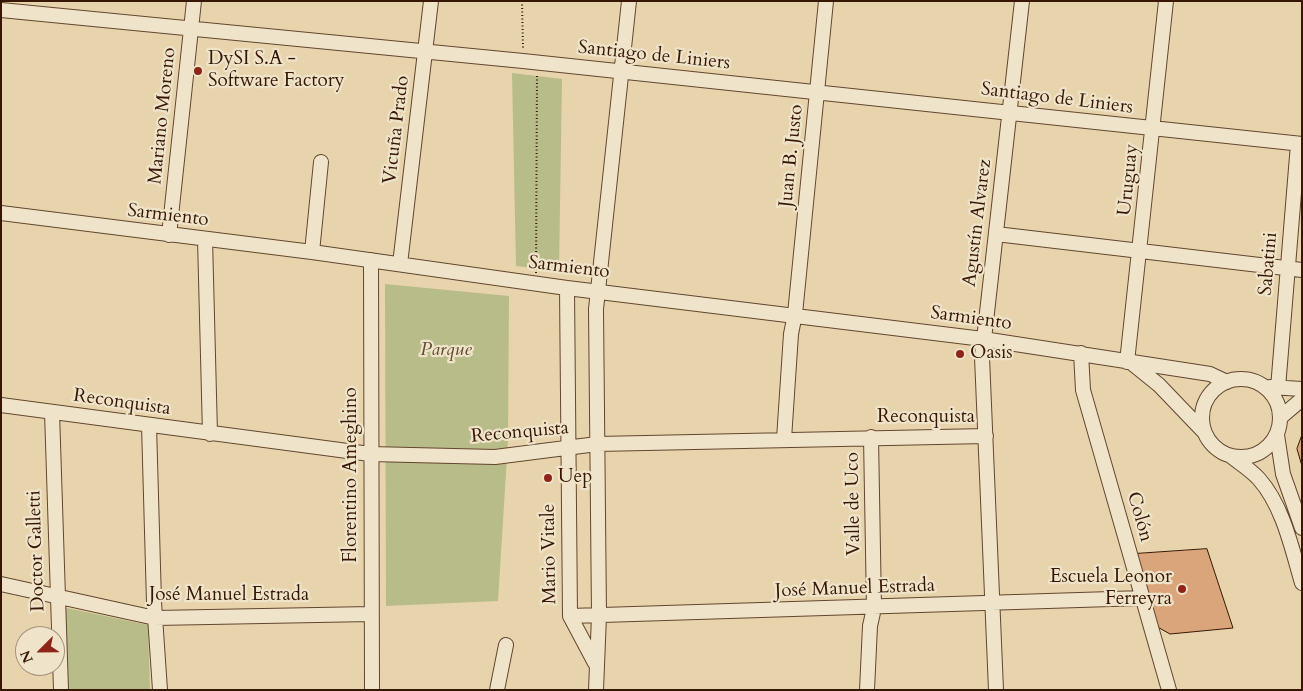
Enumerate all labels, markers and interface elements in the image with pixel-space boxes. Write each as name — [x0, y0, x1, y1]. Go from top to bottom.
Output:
street label: Santiago de Liniers — [577, 37, 731, 75]
street label: Mariano Moreno — [144, 46, 182, 186]
place label: DySI S.A - Software Factory — [208, 49, 345, 93]
marker: DySI S.A - Software Factory — [192, 65, 204, 77]
street label: Vicuña Prado — [379, 74, 415, 186]
street label: Santiago de Liniers — [980, 78, 1134, 120]
street label: Juan B. Justo — [775, 103, 809, 209]
street label: Uruguay — [1114, 143, 1144, 217]
street label: Agustín Alvarez — [959, 158, 997, 288]
street label: Sarmiento — [126, 200, 210, 232]
street label: Sabatini — [1255, 231, 1283, 297]
street label: Sarmiento — [527, 252, 611, 284]
street label: Sarmiento — [929, 302, 1013, 336]
park label: Parque — [420, 340, 472, 362]
place label: Oasis — [970, 343, 1013, 365]
marker: Oasis — [954, 348, 966, 360]
street label: Reconquista — [72, 385, 172, 421]
street label: Florentino Ameghino — [341, 387, 363, 563]
street label: Reconquista — [877, 407, 975, 429]
street label: Reconquista — [470, 417, 570, 449]
street label: Valle de Uco — [842, 452, 866, 556]
place label: Uep — [558, 467, 592, 489]
marker: Uep — [542, 472, 554, 484]
street label: Colón — [1121, 489, 1157, 545]
street label: Doctor Galletti — [23, 490, 51, 612]
street label: Mario Vitale — [538, 503, 562, 605]
place label: Escuela Leonor Ferreyra — [1050, 567, 1172, 611]
street label: José Manuel Estrada — [775, 575, 935, 603]
marker: Escuela Leonor Ferreyra — [1176, 583, 1188, 595]
street label: José Manuel Estrada — [149, 585, 309, 607]
north arrow — [15, 626, 65, 676]
text: N — [16, 647, 38, 666]

